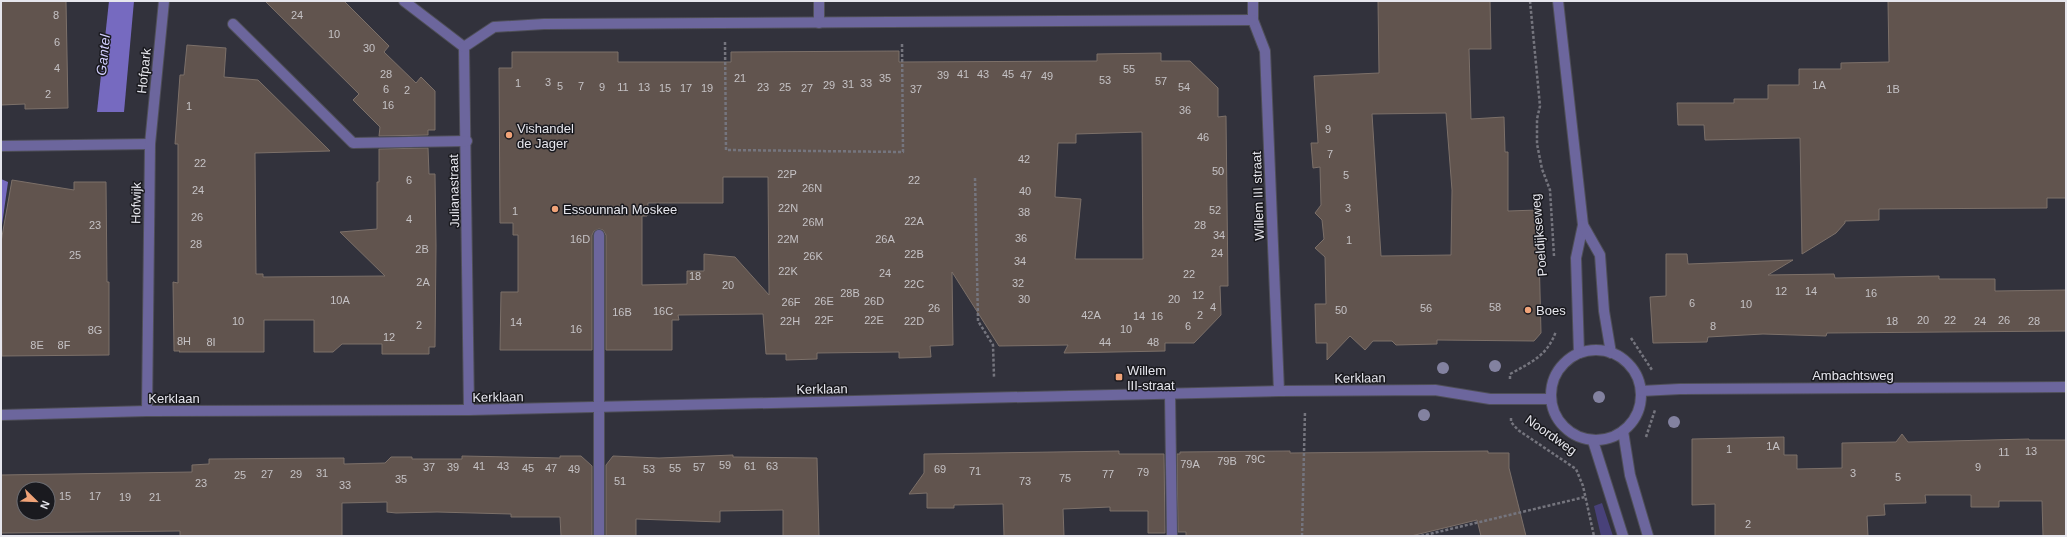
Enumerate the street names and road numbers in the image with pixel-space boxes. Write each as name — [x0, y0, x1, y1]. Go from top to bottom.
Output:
street label: Hofpark — [134, 47, 154, 94]
street label: Willem III straat — [1249, 151, 1267, 241]
street label: Julianastraat — [446, 154, 462, 228]
street label: Hofwijk — [128, 181, 144, 224]
street label: Poeldijkseweg — [1528, 193, 1550, 277]
street label: Ambachtsweg — [1812, 368, 1894, 383]
street label: Kerklaan — [1334, 370, 1386, 386]
street label: Kerklaan — [796, 381, 848, 397]
street label: Kerklaan — [472, 389, 524, 405]
street label: Kerklaan — [148, 391, 200, 406]
street label: Noordweg — [1522, 412, 1580, 458]

